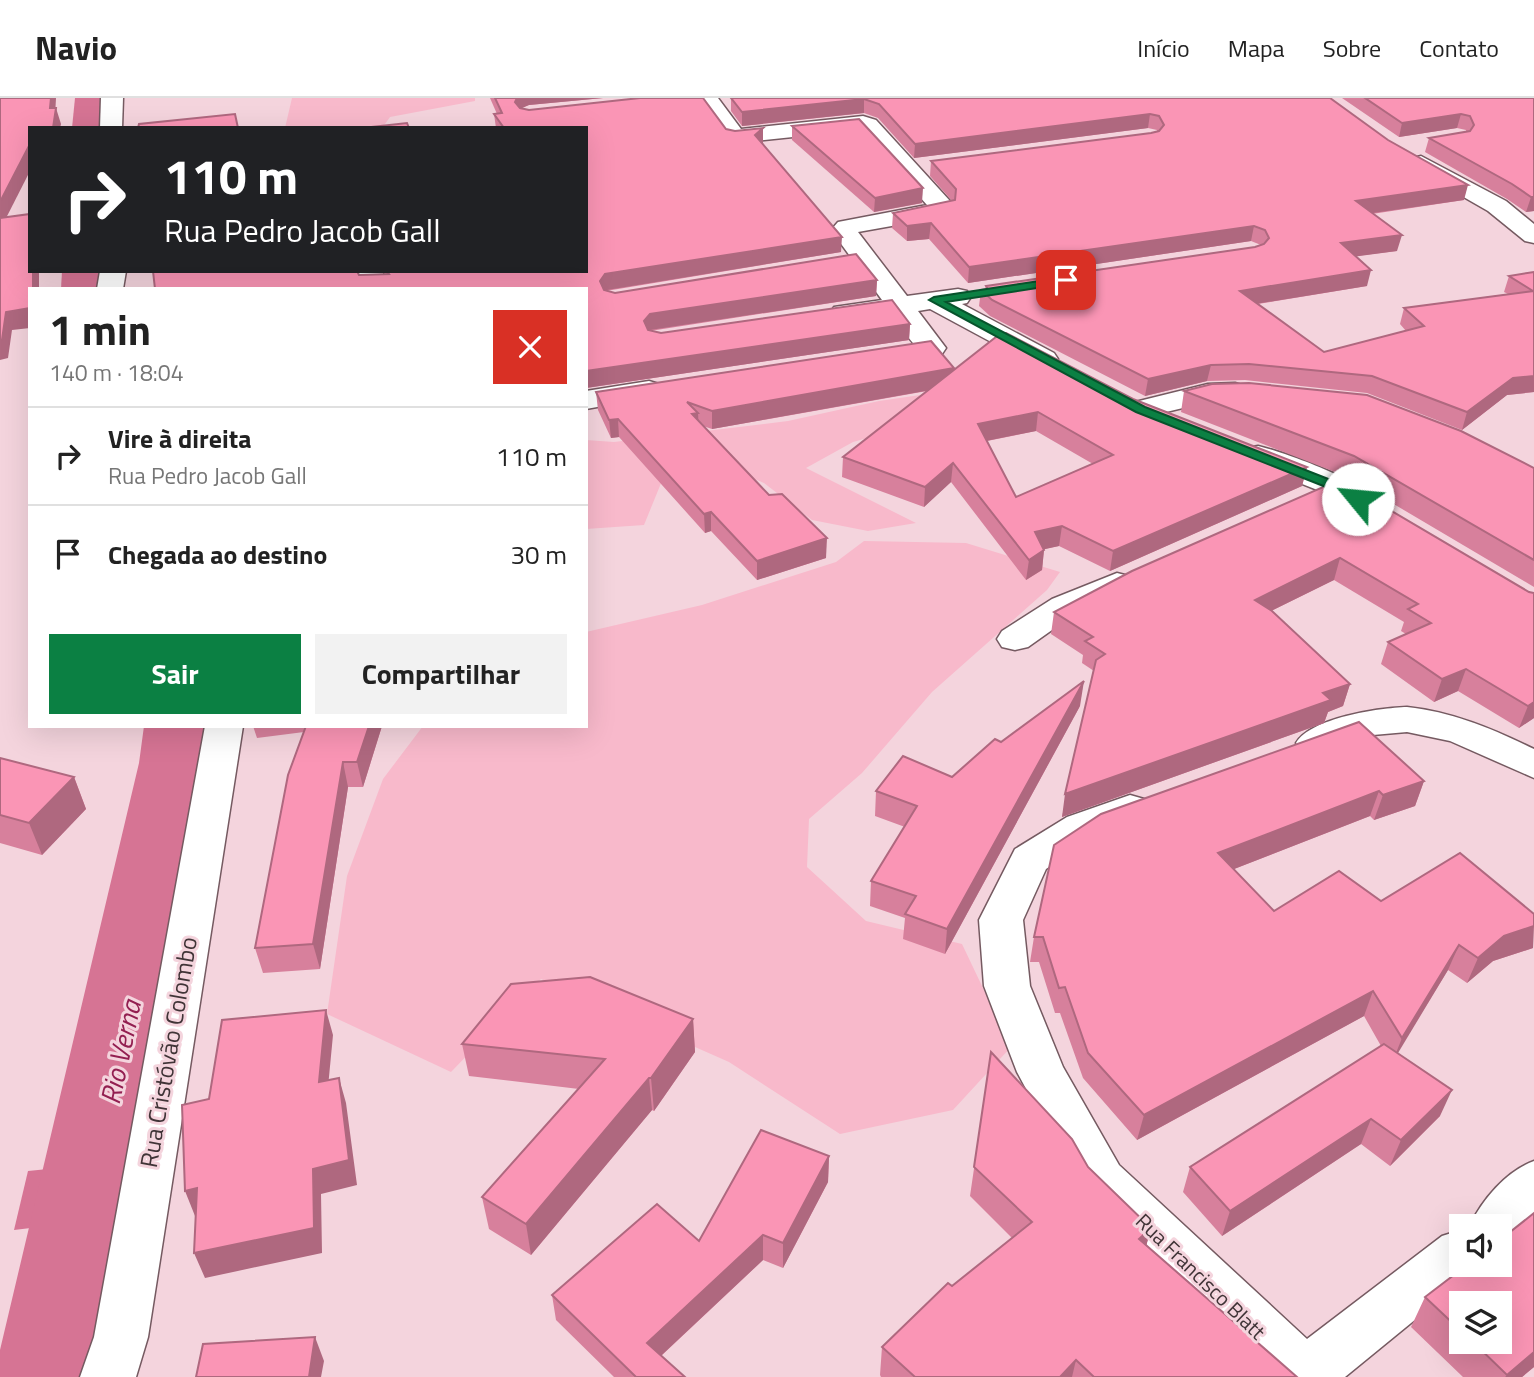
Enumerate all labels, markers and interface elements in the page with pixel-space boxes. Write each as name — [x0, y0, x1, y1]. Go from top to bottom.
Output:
text: Navio — [35, 23, 117, 73]
text: Início — [1137, 30, 1190, 66]
text: Mapa — [1228, 30, 1285, 66]
text: Sobre — [1323, 30, 1381, 66]
text: Contato — [1419, 30, 1499, 66]
text: 110 m — [164, 138, 298, 213]
icon: right — [49, 154, 140, 245]
text: Rua Pedro Jacob Gall — [164, 206, 441, 254]
pin — [1036, 250, 1096, 310]
icon: arrive — [1047, 261, 1085, 299]
text: 1 min — [49, 297, 151, 361]
button: close — [493, 310, 567, 384]
text: 140 m · 18:04 — [49, 355, 184, 390]
text: Vire à direita — [108, 419, 251, 458]
icon: right — [49, 437, 87, 475]
text: 110 m — [496, 437, 567, 476]
text: Rua Pedro Jacob Gall — [108, 458, 307, 493]
position arrow — [1321, 462, 1395, 536]
icon: arrive — [49, 535, 87, 573]
text: Chegada ao destino — [108, 535, 327, 574]
text: 30 m — [510, 535, 567, 574]
button: Sair — [49, 634, 301, 714]
button: Compartilhar — [315, 634, 567, 714]
street label: Rua Cristóvão Colombo — [130, 934, 206, 1170]
water label: Rio Verna — [88, 994, 152, 1108]
street label: Rua Francisco Blatt — [1129, 1205, 1274, 1347]
map controls — [1449, 1214, 1512, 1354]
button: sound — [1449, 1214, 1512, 1277]
button: layers — [1449, 1291, 1512, 1354]

